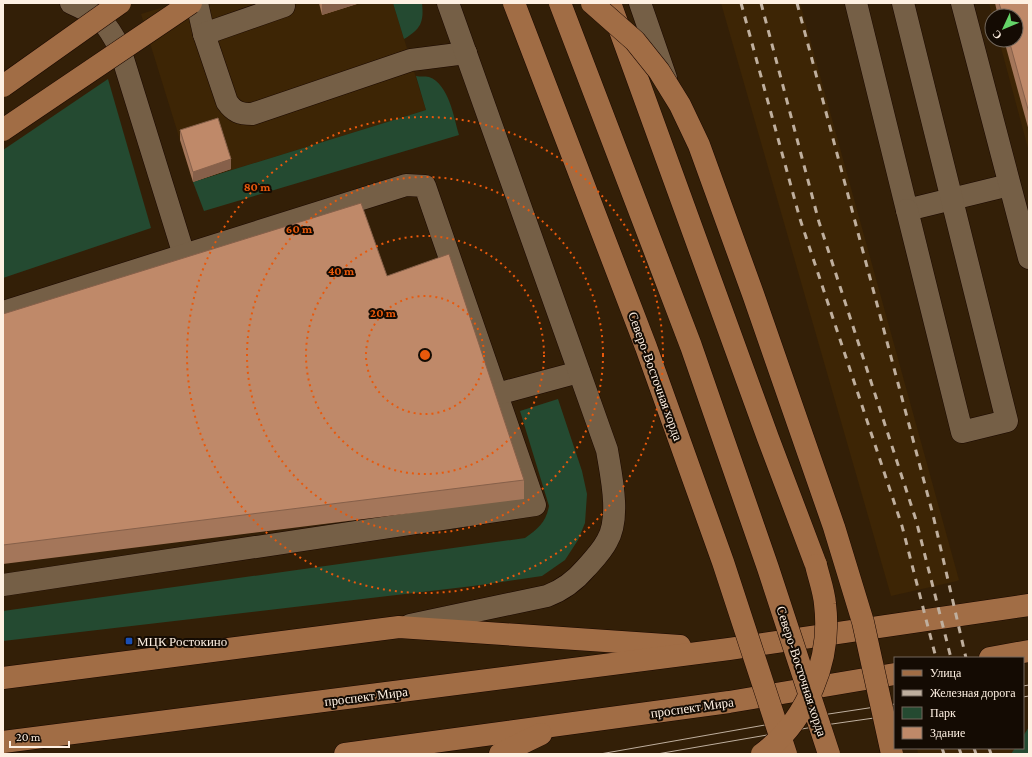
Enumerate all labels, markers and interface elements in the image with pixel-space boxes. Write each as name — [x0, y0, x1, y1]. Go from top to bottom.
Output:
north arrow — [984, 8, 1024, 48]
text: С — [990, 28, 1004, 42]
text: 80 m — [244, 180, 271, 194]
text: 60 m — [286, 222, 313, 236]
text: 40 m — [328, 264, 355, 278]
text: 20 m — [370, 306, 397, 320]
street label: Северо-Восточная хорда — [625, 310, 686, 443]
centre of rings — [418, 348, 432, 362]
street label: Северо-Восточная хорда — [773, 604, 830, 738]
place label: МЦК Ростокино — [137, 634, 227, 649]
marker: МЦК Ростокино — [124, 636, 134, 646]
legend — [894, 657, 1024, 749]
text: Улица — [930, 666, 962, 680]
street label: проспект Мира — [324, 684, 409, 709]
text: Железная дорога — [930, 686, 1016, 700]
street label: проспект Мира — [650, 694, 735, 721]
text: Парк — [930, 706, 956, 720]
scale bar — [10, 723, 69, 749]
text: Здание — [930, 726, 965, 740]
text: 20 m — [16, 730, 41, 744]

